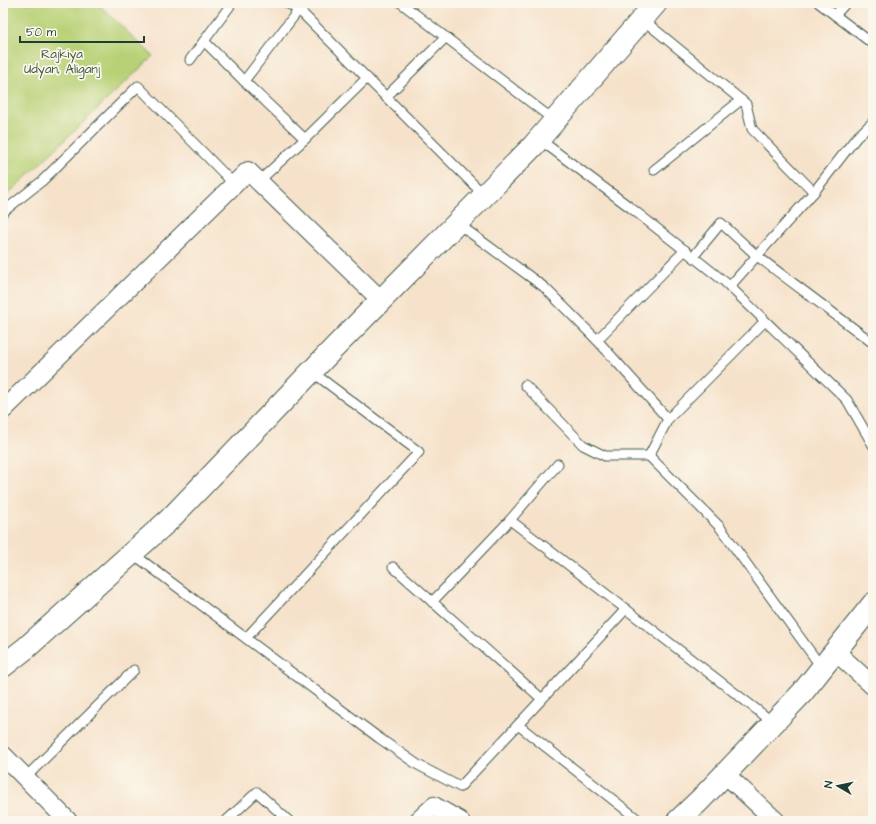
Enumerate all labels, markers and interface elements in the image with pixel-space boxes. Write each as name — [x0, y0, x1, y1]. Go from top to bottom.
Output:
scale bar — [20, 18, 144, 44]
text: 50 m — [26, 24, 57, 41]
park label: Rajkiya Udyan, Aliganj — [24, 45, 101, 79]
north arrow — [818, 766, 858, 806]
text: N — [821, 780, 837, 789]

